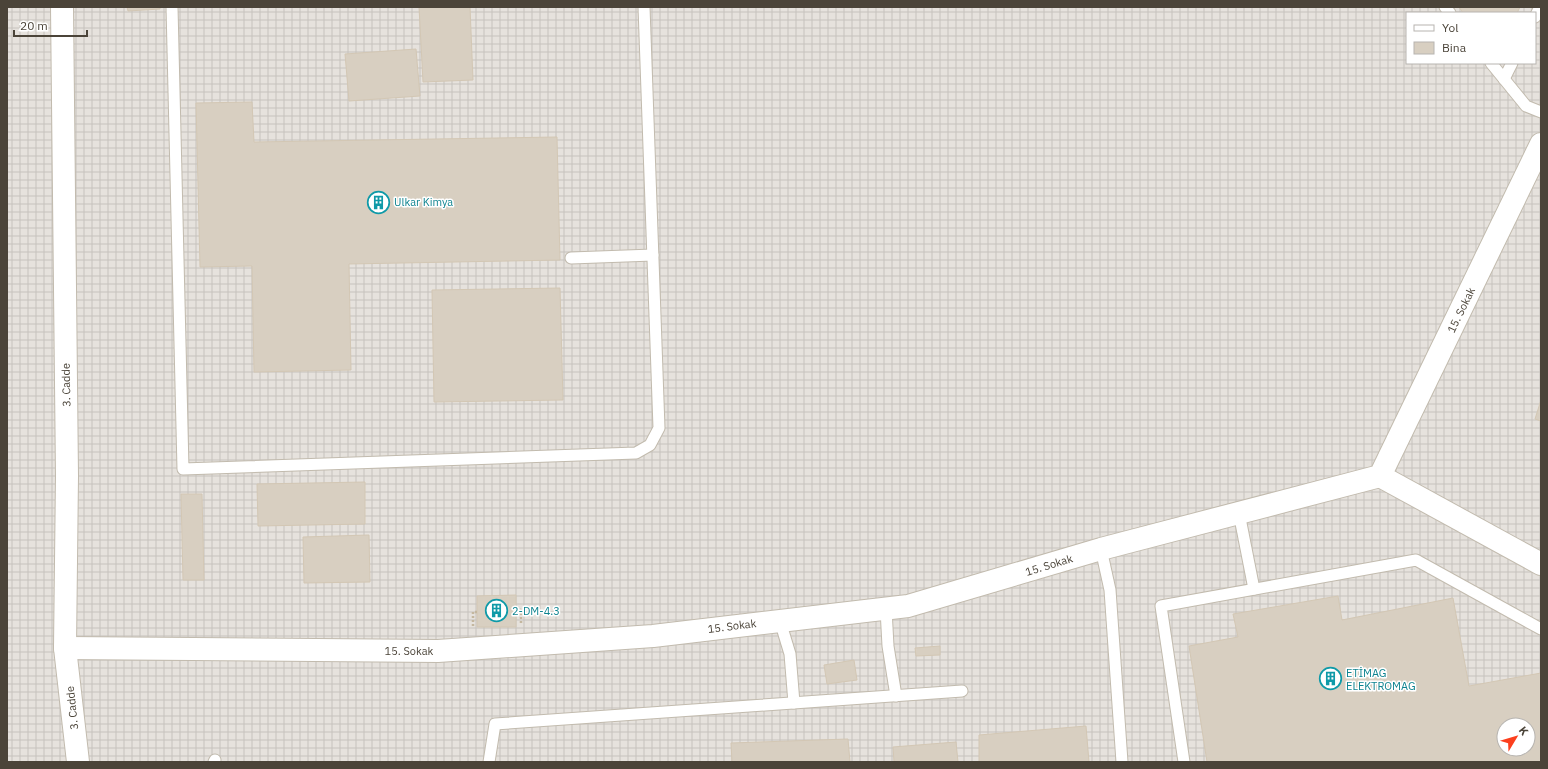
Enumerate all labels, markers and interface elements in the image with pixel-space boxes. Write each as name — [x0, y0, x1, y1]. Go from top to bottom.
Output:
scale bar — [14, 12, 87, 38]
legend — [1406, 12, 1536, 64]
text: 20 m — [20, 18, 48, 33]
text: Yol — [1442, 20, 1459, 35]
text: Bina — [1442, 40, 1467, 55]
building icon: Ulkar Kimya — [366, 189, 392, 215]
place label: Ulkar Kimya — [394, 195, 453, 209]
street label: 15. Sokak — [1444, 285, 1478, 335]
street label: 3. Cadde — [59, 363, 73, 407]
street label: 15. Sokak — [1024, 551, 1075, 579]
building icon: 2-DM-4.3 — [484, 598, 510, 624]
place label: 2-DM-4.3 — [512, 604, 560, 618]
street label: 15. Sokak — [707, 616, 757, 636]
street label: 15. Sokak — [385, 644, 434, 658]
building icon: ETİMAG ELEKTROMAG — [1318, 666, 1344, 692]
place label: ETİMAG ELEKTROMAG — [1346, 666, 1416, 693]
street label: 3. Cadde — [63, 686, 81, 730]
north arrow — [1496, 717, 1536, 757]
text: K — [1516, 724, 1532, 738]

